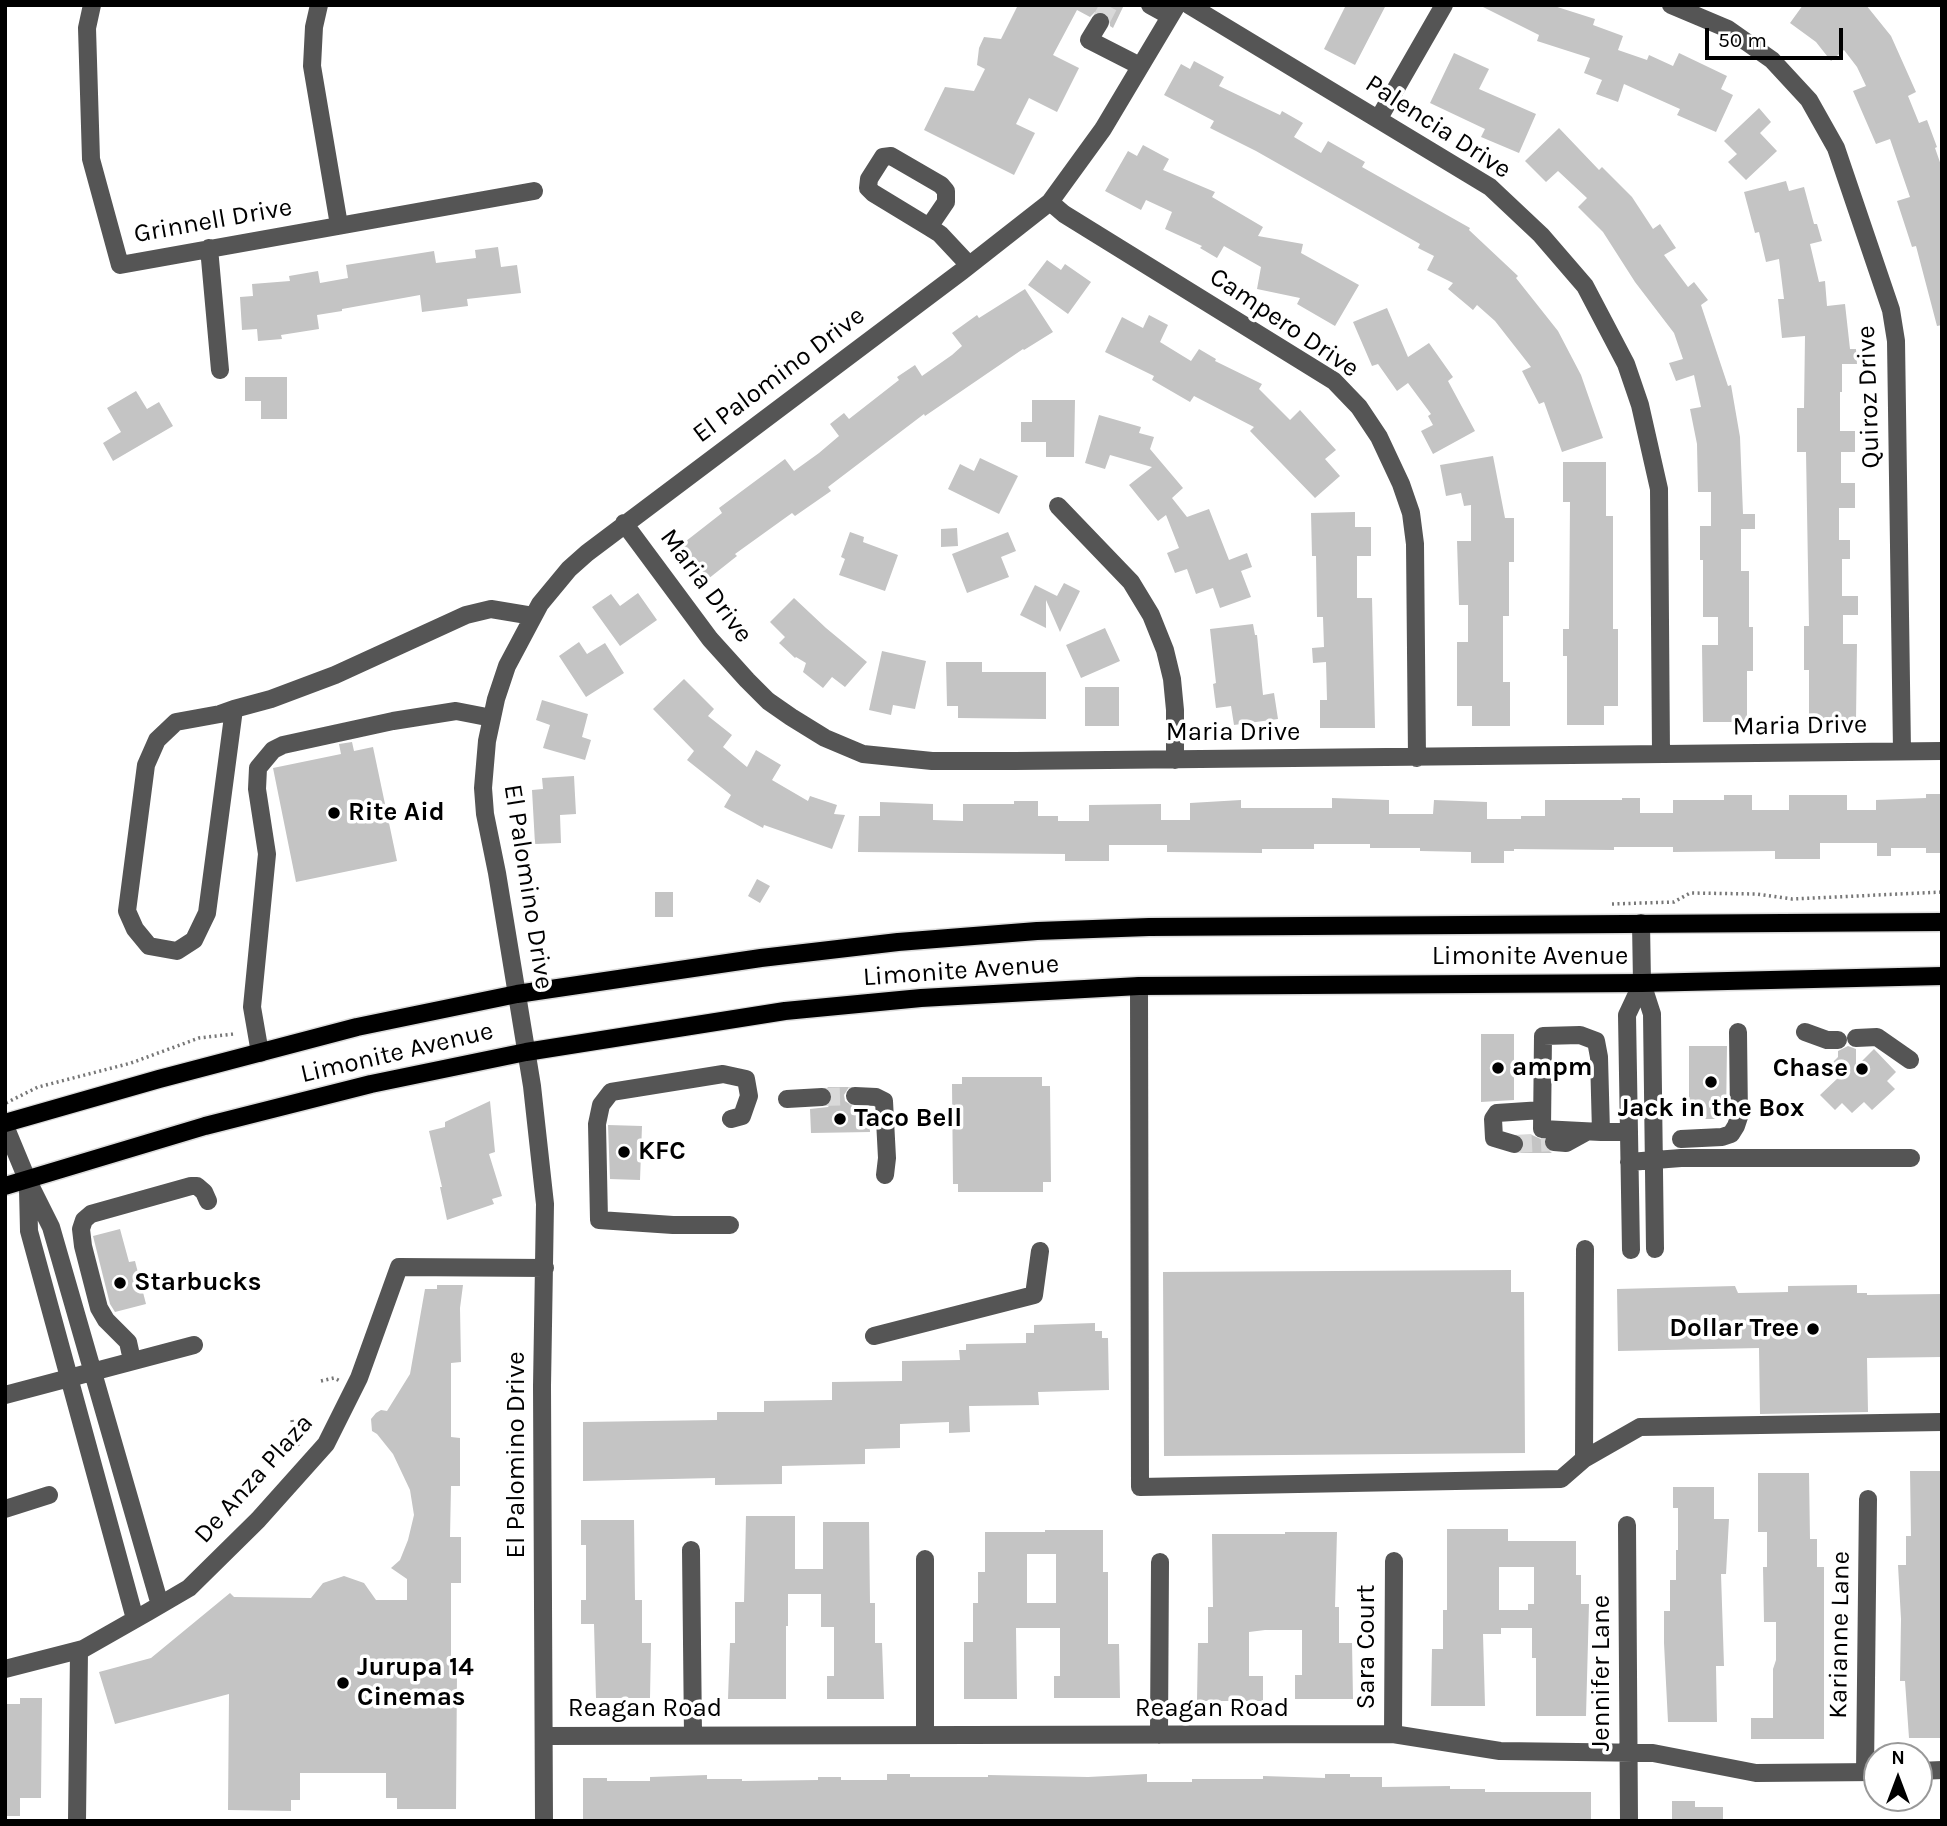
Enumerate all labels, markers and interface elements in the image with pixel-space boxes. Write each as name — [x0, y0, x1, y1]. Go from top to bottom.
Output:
scale bar — [1709, 14, 1847, 58]
text: 50 m — [1718, 28, 1767, 52]
street label: Palencia Drive — [1359, 68, 1517, 186]
street label: Grinnell Drive — [131, 192, 295, 250]
street label: Campero Drive — [1203, 262, 1365, 384]
street label: El Palomino Drive — [687, 300, 871, 450]
street label: Quiroz Drive — [1851, 325, 1887, 469]
street label: Maria Drive — [653, 523, 759, 649]
street label: Maria Drive — [1732, 709, 1868, 743]
street label: Maria Drive — [1166, 717, 1300, 749]
street label: El Palomino Drive — [496, 782, 560, 992]
place label: Rite Aid — [348, 797, 445, 829]
marker: Rite Aid — [326, 805, 342, 821]
street label: Limonite Avenue — [1432, 941, 1628, 973]
street label: Limonite Avenue — [862, 949, 1060, 993]
street label: Limonite Avenue — [298, 1016, 496, 1090]
place label: ampm — [1512, 1052, 1592, 1084]
place label: Chase — [1773, 1053, 1848, 1085]
marker: ampm — [1490, 1060, 1506, 1076]
marker: Chase — [1854, 1061, 1870, 1077]
marker: Jack in the Box — [1703, 1074, 1719, 1090]
place label: Jack in the Box — [1618, 1093, 1804, 1125]
place label: Taco Bell — [854, 1103, 962, 1135]
marker: Taco Bell — [832, 1111, 848, 1127]
place label: KFC — [638, 1136, 686, 1168]
marker: KFC — [616, 1144, 632, 1160]
place label: Starbucks — [134, 1267, 261, 1299]
marker: Starbucks — [112, 1275, 128, 1291]
place label: Dollar Tree — [1669, 1313, 1799, 1345]
marker: Dollar Tree — [1805, 1321, 1821, 1337]
street label: El Palomino Drive — [501, 1351, 533, 1559]
street label: De Anza Plaza — [188, 1408, 320, 1550]
street label: Karianne Lane — [1823, 1551, 1857, 1719]
street label: Sara Court — [1351, 1585, 1383, 1709]
street label: Jennifer Lane — [1586, 1595, 1618, 1751]
place label: Jurupa 14 Cinemas — [357, 1652, 474, 1714]
marker: Jurupa 14 Cinemas — [335, 1675, 351, 1691]
street label: Reagan Road — [568, 1693, 722, 1725]
street label: Reagan Road — [1135, 1693, 1289, 1725]
north arrow — [1863, 1742, 1933, 1812]
text: N — [1891, 1747, 1905, 1769]

